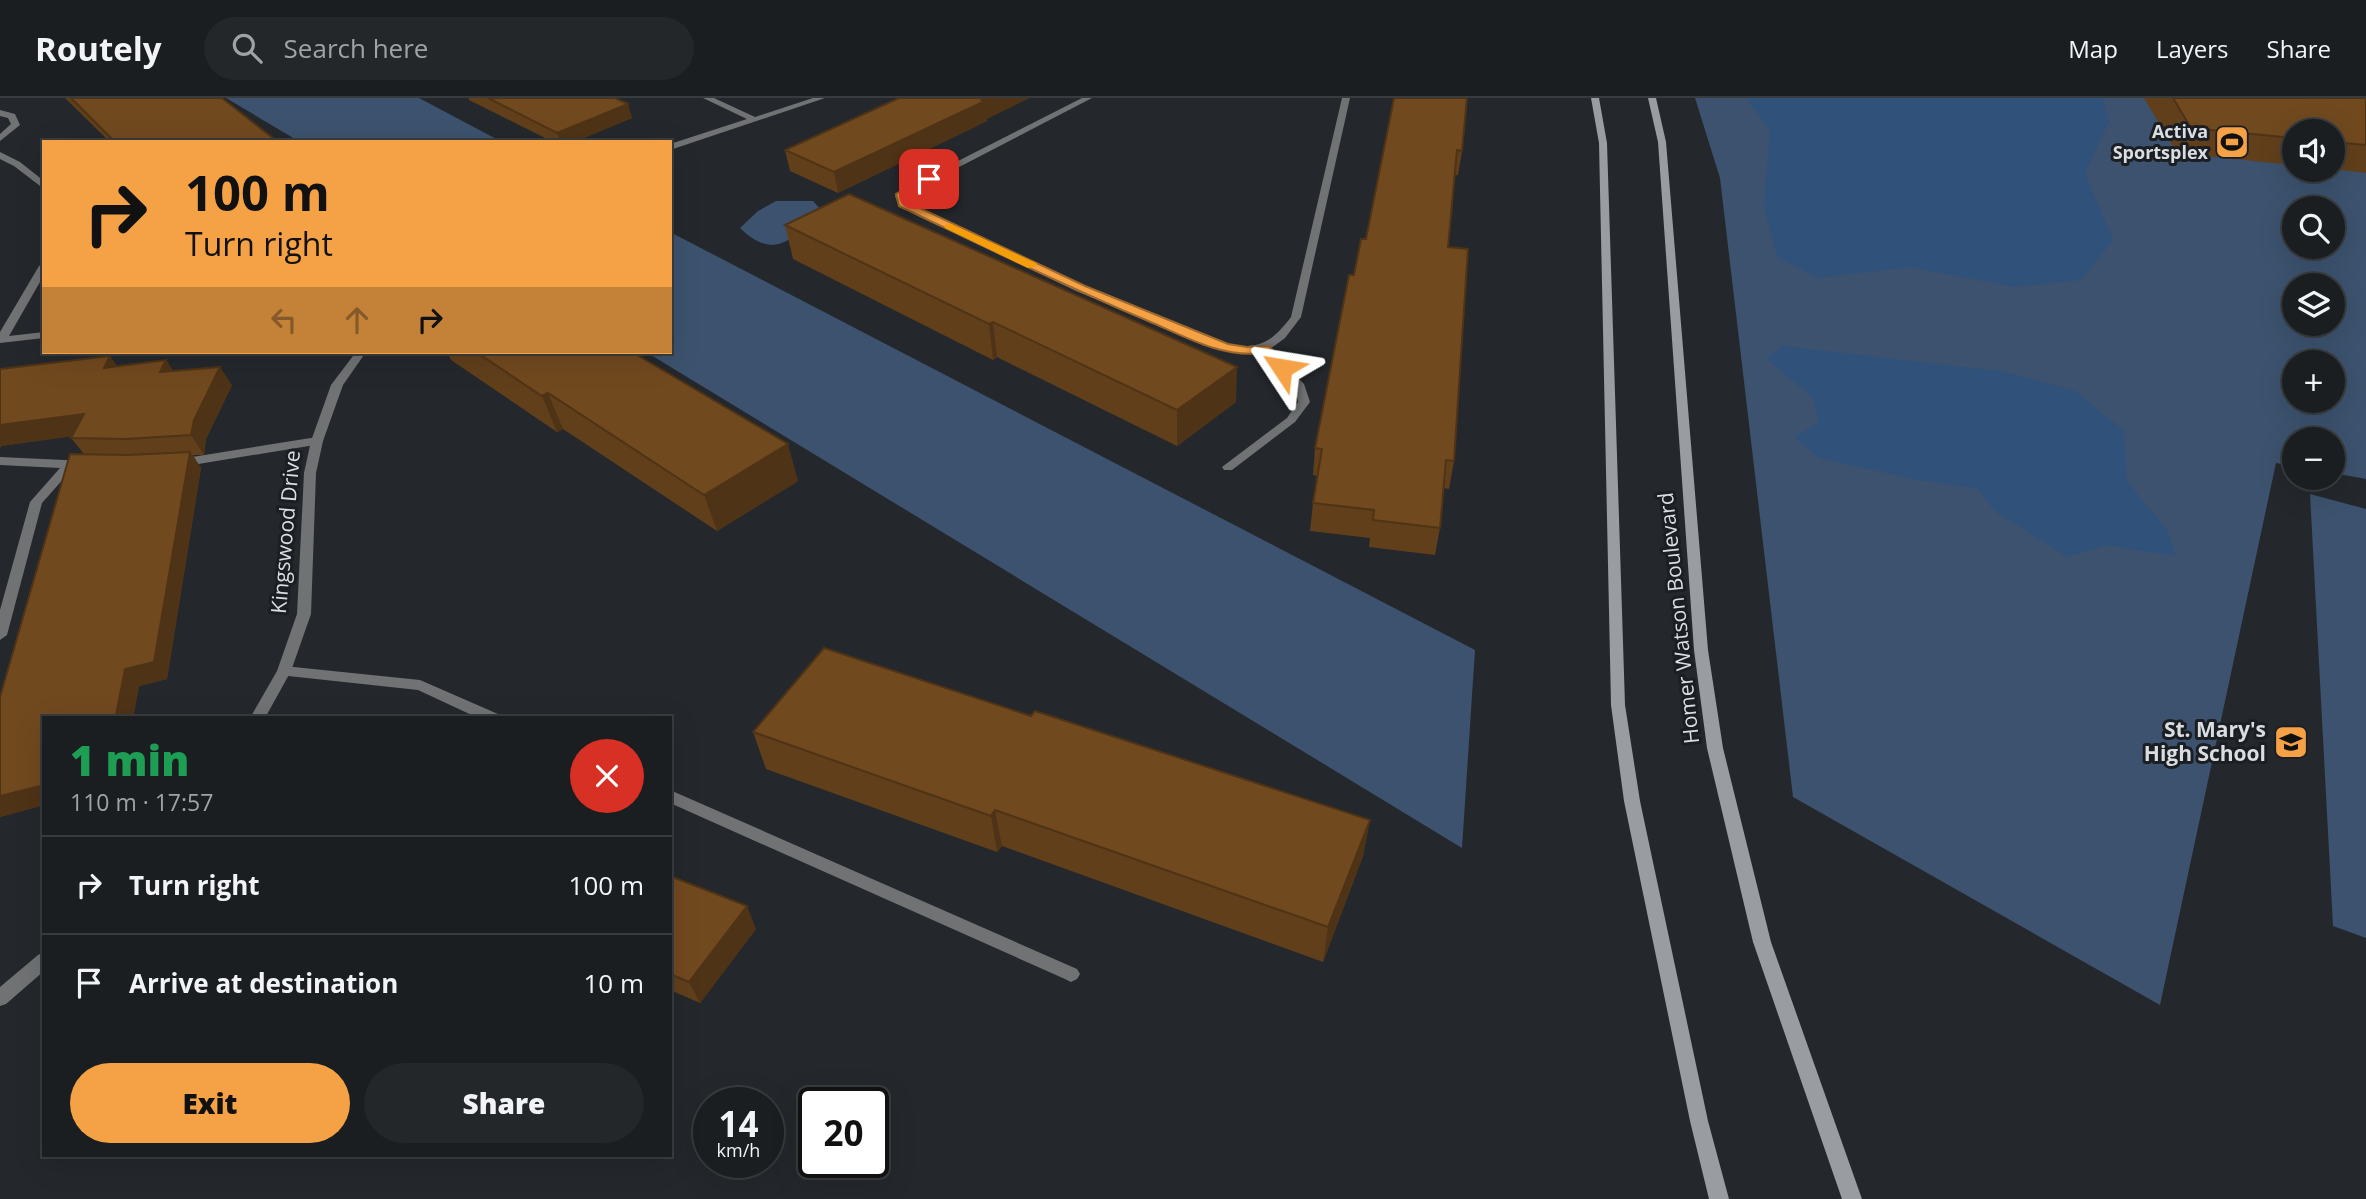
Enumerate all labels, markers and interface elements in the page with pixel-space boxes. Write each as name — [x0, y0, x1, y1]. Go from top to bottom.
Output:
search box — [204, 17, 694, 80]
text: Routely — [35, 26, 162, 71]
icon: search — [228, 29, 266, 67]
text: Search here — [284, 30, 428, 66]
text: Map — [2068, 32, 2118, 65]
text: Layers — [2156, 32, 2229, 65]
text: Share — [2267, 32, 2331, 65]
place label: Activa Sportsplex — [2113, 119, 2209, 164]
map controls — [2282, 119, 2345, 490]
button: sound — [2282, 119, 2345, 182]
sports icon: Activa Sportsplex — [2213, 123, 2251, 161]
pin — [899, 149, 959, 209]
text: 100 m — [185, 159, 330, 225]
icon: arrive — [910, 160, 948, 198]
icon: right — [70, 168, 161, 259]
button: search — [2282, 196, 2345, 259]
text: Turn right — [185, 222, 333, 265]
button: layers — [2282, 273, 2345, 336]
icon: left — [265, 301, 303, 339]
icon: ahead — [338, 301, 376, 339]
icon: right — [411, 301, 449, 339]
position arrow — [1245, 331, 1319, 405]
button: + — [2282, 350, 2345, 413]
button: − — [2282, 427, 2345, 490]
street label: Kingswood Drive — [264, 449, 306, 615]
street label: Homer Watson Boulevard — [1651, 491, 1705, 745]
place label: St. Mary's High School — [2144, 715, 2266, 767]
school or university icon: St. Mary's High School — [2272, 723, 2310, 761]
text: 1 min — [70, 731, 189, 788]
button: close — [570, 739, 644, 813]
text: 110 m · 17:57 — [70, 786, 213, 818]
icon: right — [70, 866, 108, 904]
text: Turn right — [129, 867, 260, 903]
text: 100 m — [569, 867, 644, 903]
icon: arrive — [70, 964, 108, 1002]
text: Arrive at destination — [129, 965, 398, 1001]
text: 10 m — [583, 965, 644, 1001]
button: Exit — [70, 1063, 350, 1143]
button: Share — [364, 1063, 644, 1143]
speed limit sign: 20 — [798, 1087, 889, 1178]
text: 14 — [718, 1100, 759, 1147]
text: km/h — [717, 1138, 760, 1162]

